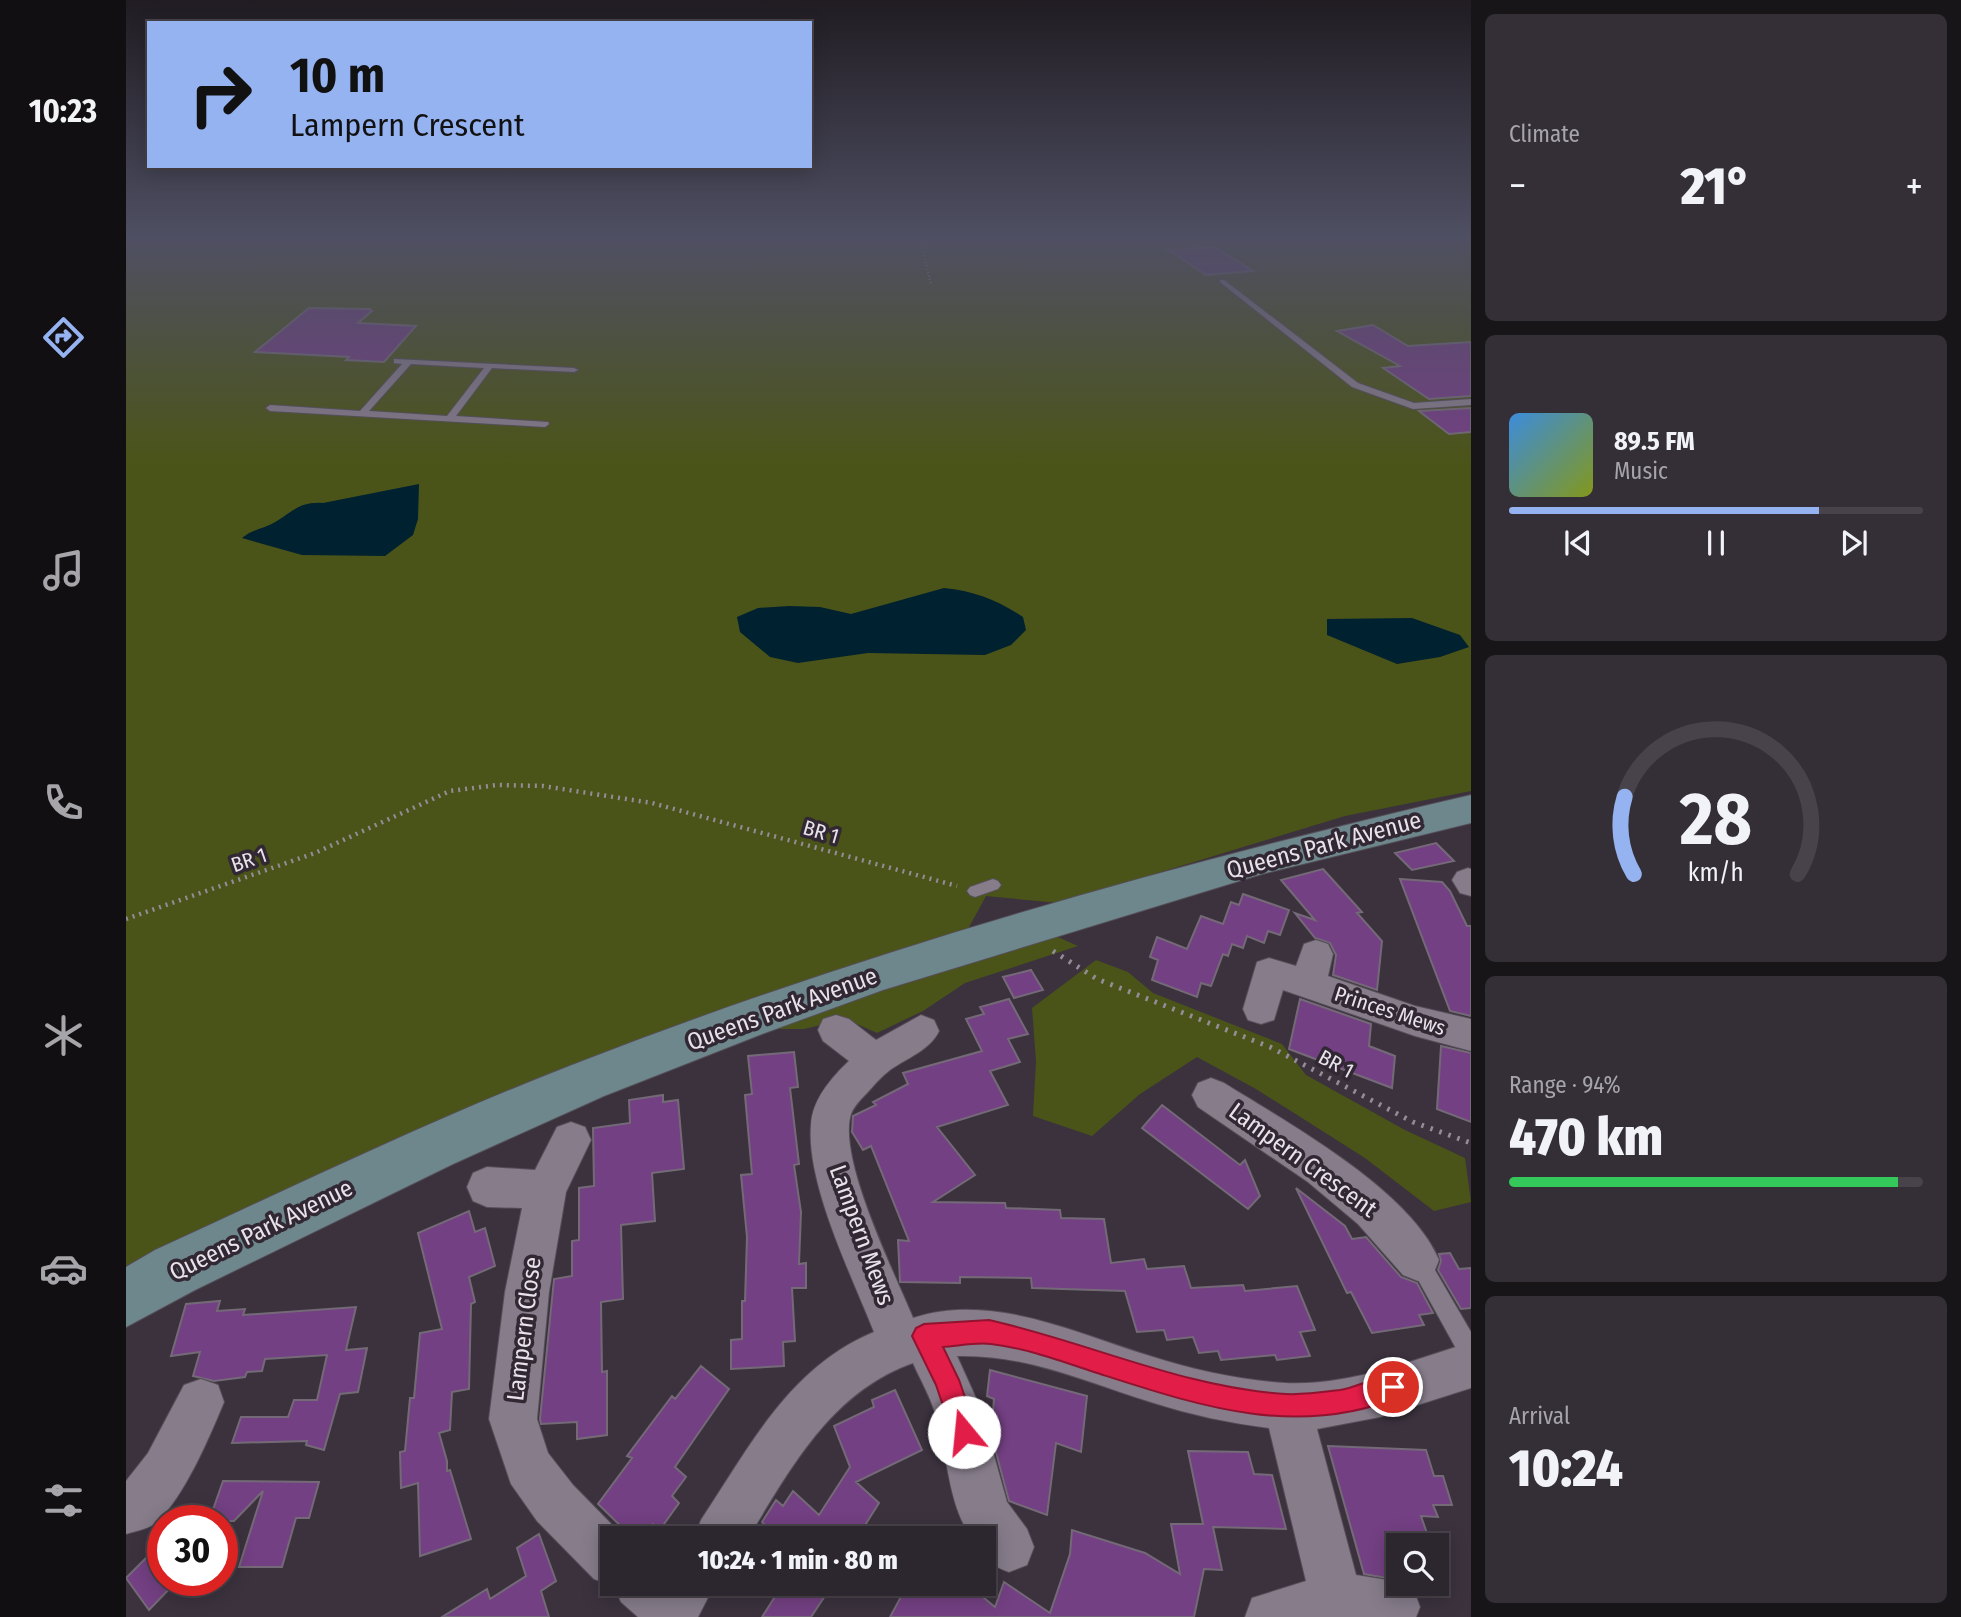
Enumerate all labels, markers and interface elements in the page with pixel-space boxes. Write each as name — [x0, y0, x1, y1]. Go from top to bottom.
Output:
text: 10 m — [290, 46, 385, 105]
icon: right — [175, 49, 266, 140]
text: 10:23 — [29, 92, 97, 130]
text: Lampern Crescent — [290, 106, 524, 144]
text: Climate — [1509, 120, 1580, 148]
text: 21° — [1681, 155, 1751, 218]
text: − — [1509, 163, 1526, 209]
text: + — [1906, 163, 1923, 209]
icon: directions — [39, 313, 88, 362]
text: 89.5 FM — [1614, 426, 1695, 457]
text: Music — [1614, 457, 1668, 485]
icon: previous — [1559, 524, 1597, 562]
icon: pause — [1697, 524, 1735, 562]
icon: next — [1835, 524, 1873, 562]
icon: music — [39, 546, 88, 595]
text: 28 — [1679, 777, 1752, 864]
icon: phone — [39, 778, 88, 827]
street label: Queens Park Avenue — [1224, 806, 1424, 884]
street label: BR 1 — [800, 815, 842, 849]
street label: BR 1 — [228, 842, 270, 878]
text: km/h — [1688, 858, 1744, 888]
street label: Queens Park Avenue — [683, 962, 881, 1056]
street label: Princes Mews — [1331, 981, 1449, 1041]
icon: climate — [39, 1011, 88, 1060]
street label: BR 1 — [1314, 1044, 1358, 1084]
text: Range · 94% — [1509, 1071, 1621, 1099]
street label: Lampern Crescent — [1224, 1097, 1382, 1223]
text: 470 km — [1509, 1106, 1663, 1169]
street label: Lampern Mews — [824, 1161, 900, 1309]
street label: Queens Park Avenue — [165, 1174, 357, 1286]
icon: car — [39, 1244, 88, 1293]
street label: Lampern Close — [501, 1255, 547, 1403]
pin — [1363, 1357, 1423, 1417]
icon: arrive — [1374, 1368, 1412, 1406]
position arrow — [927, 1395, 1001, 1469]
text: Arrival — [1509, 1402, 1570, 1430]
text: 10:24 — [1509, 1437, 1623, 1500]
icon: filters — [39, 1476, 88, 1525]
speed limit sign: 30 — [147, 1505, 238, 1596]
map controls — [1386, 1533, 1449, 1596]
button: search — [1386, 1533, 1449, 1596]
text: 10:24 · 1 min · 80 m — [698, 1545, 898, 1576]

